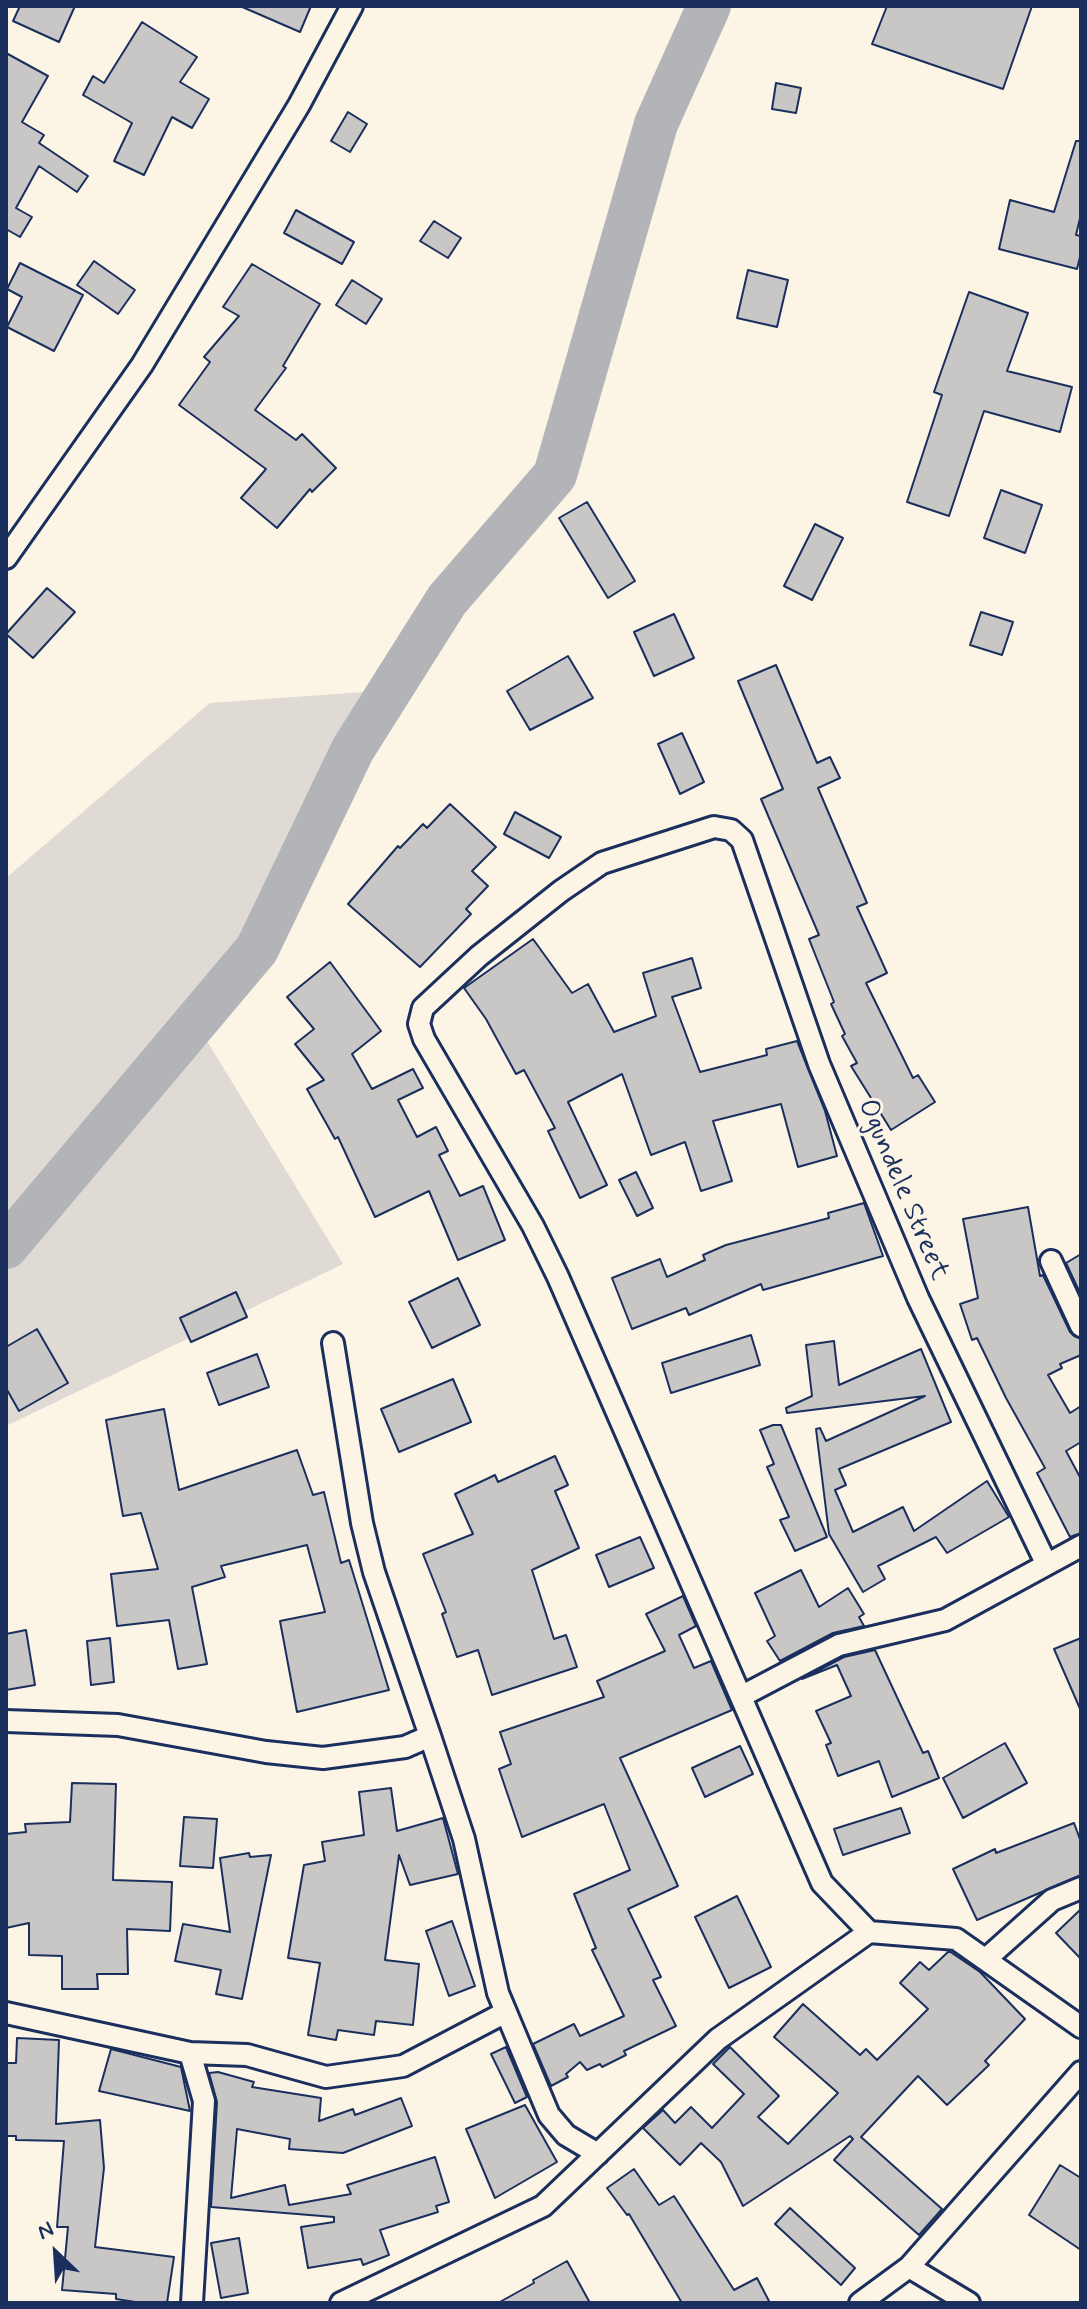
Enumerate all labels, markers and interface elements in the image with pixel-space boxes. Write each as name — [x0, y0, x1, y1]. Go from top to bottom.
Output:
street label: Ogundele Street — [849, 1094, 955, 1286]
north arrow — [16, 2213, 96, 2293]
text: N — [33, 2215, 58, 2247]

